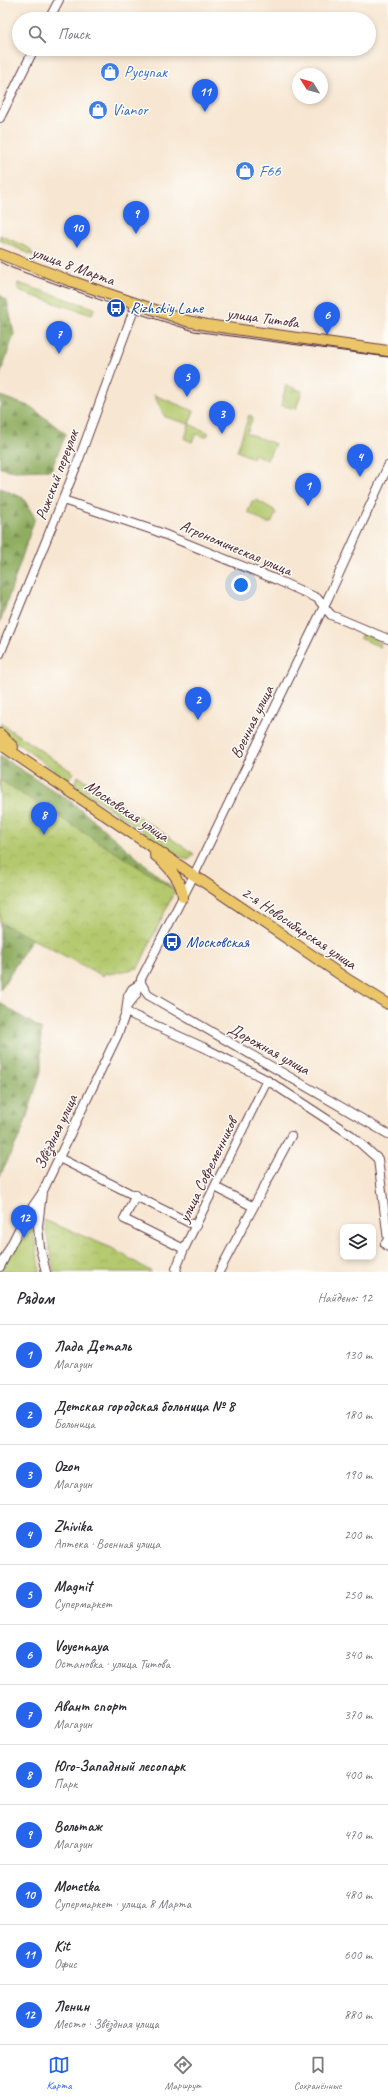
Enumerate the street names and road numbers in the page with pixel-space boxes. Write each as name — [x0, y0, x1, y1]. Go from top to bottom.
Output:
street label: улица 8 Марта — [28, 241, 119, 291]
street label: улица Титова — [225, 303, 302, 333]
street label: Рижский переулок — [31, 425, 84, 523]
street label: Агрономическая улица — [177, 515, 296, 581]
street label: Военная улица — [226, 681, 279, 762]
street label: Московская улица — [81, 776, 174, 847]
street label: 2-я Новосибирская улица — [238, 882, 361, 974]
street label: Дорожная улица — [225, 1018, 314, 1080]
street label: Звёздная улица — [30, 1090, 83, 1173]
street label: улица Современников — [174, 1112, 243, 1226]

